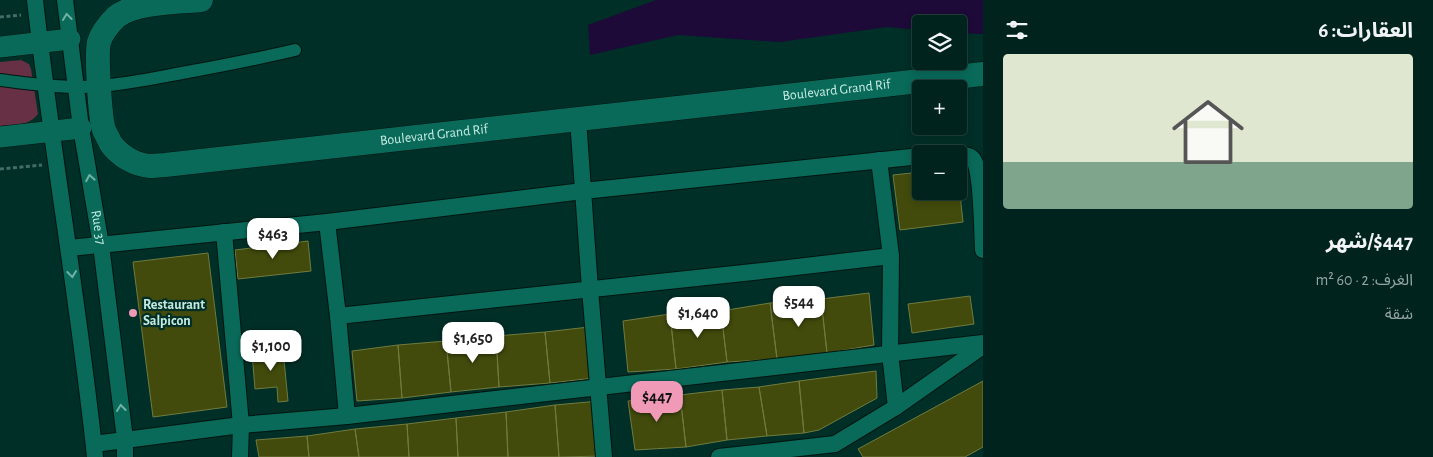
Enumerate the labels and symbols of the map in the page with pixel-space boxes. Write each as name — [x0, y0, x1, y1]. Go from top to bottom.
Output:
one-way arrow — [62, 13, 73, 21]
street label: Boulevard Grand Rif — [782, 77, 892, 103]
street label: Boulevard Grand Rif — [379, 122, 489, 148]
one-way arrow — [85, 174, 95, 183]
street label: Rue 37 — [88, 209, 108, 246]
pin: $463 — [243, 218, 303, 260]
one-way arrow — [66, 270, 77, 278]
pin: $544 — [769, 286, 829, 328]
pin: $1,640 — [657, 296, 739, 339]
place label: Restaurant Salpicon — [143, 298, 205, 328]
marker: Restaurant Salpicon — [127, 307, 139, 319]
pin: $1,650 — [432, 322, 514, 364]
pin: $1,100 — [230, 330, 312, 372]
pin: $447 — [627, 380, 687, 423]
one-way arrow — [116, 404, 127, 412]

